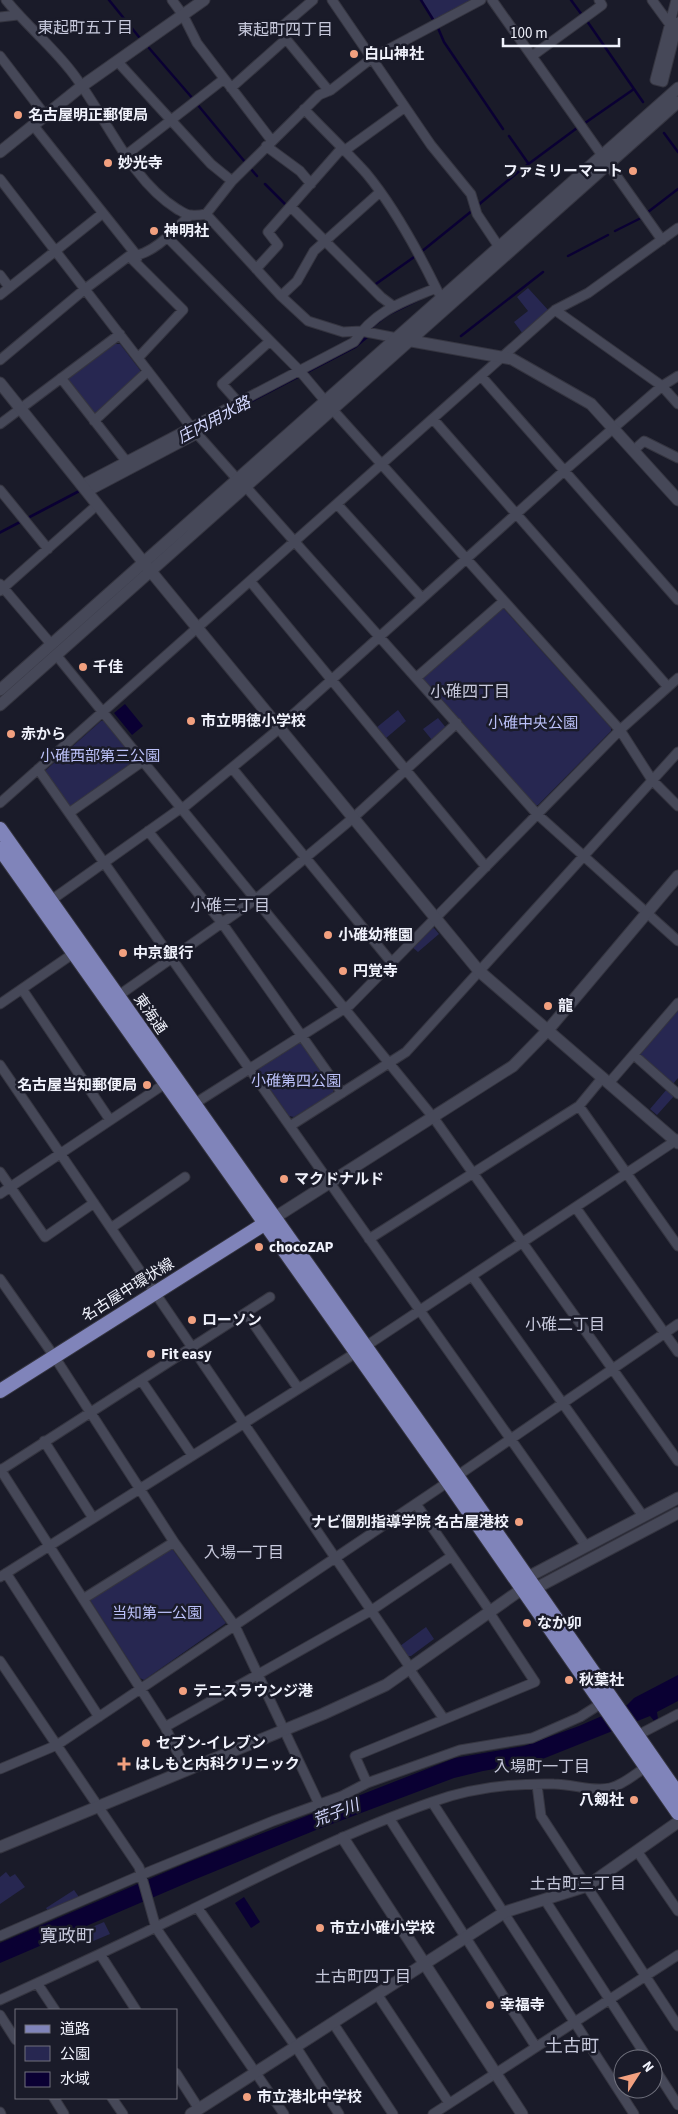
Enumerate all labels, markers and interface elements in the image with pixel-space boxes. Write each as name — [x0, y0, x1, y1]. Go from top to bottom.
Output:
scale bar — [503, 15, 619, 47]
district label: 東起町五丁目 — [37, 17, 133, 39]
district label: 東起町四丁目 — [237, 19, 333, 41]
text: 100 m — [510, 23, 548, 44]
place label: 白山神社 — [364, 44, 424, 65]
marker: 白山神社 — [348, 48, 360, 60]
place label: 名古屋明正郵便局 — [28, 105, 148, 126]
marker: 名古屋明正郵便局 — [12, 109, 24, 121]
place label: 妙光寺 — [118, 153, 163, 174]
marker: 妙光寺 — [102, 157, 114, 169]
place label: ファミリーマート — [503, 161, 623, 182]
marker: ファミリーマート — [627, 165, 639, 177]
place label: 神明社 — [163, 221, 209, 242]
marker: 神明社 — [148, 225, 160, 237]
water label: 庄内用水路 — [174, 391, 256, 448]
place label: 千佳 — [93, 657, 123, 678]
marker: 千佳 — [77, 661, 89, 673]
district label: 小碓四丁目 — [430, 681, 510, 703]
place label: 市立明徳小学校 — [201, 711, 306, 732]
park label: 小碓中央公園 — [488, 713, 578, 734]
marker: 市立明徳小学校 — [185, 715, 197, 727]
place label: 赤から — [21, 724, 66, 745]
marker: 赤から — [5, 728, 17, 740]
park label: 小碓西部第三公園 — [40, 746, 160, 767]
district label: 小碓三丁目 — [190, 895, 270, 917]
place label: 小碓幼稚園 — [338, 925, 413, 946]
marker: 小碓幼稚園 — [322, 929, 334, 941]
place label: 中京銀行 — [133, 943, 193, 964]
marker: 中京銀行 — [117, 947, 129, 959]
place label: 円覚寺 — [353, 961, 398, 982]
marker: 円覚寺 — [337, 965, 349, 977]
street label: 東海通 — [128, 990, 172, 1038]
place label: 龍 — [558, 996, 573, 1017]
marker: 龍 — [542, 1000, 554, 1012]
park label: 小碓第四公園 — [251, 1071, 341, 1092]
place label: 名古屋当知郵便局 — [17, 1075, 137, 1096]
marker: 名古屋当知郵便局 — [141, 1079, 153, 1091]
place label: マクドナルド — [294, 1169, 384, 1190]
marker: マクドナルド — [278, 1173, 290, 1185]
place label: chocoZAP — [269, 1237, 334, 1258]
marker: chocoZAP — [253, 1241, 265, 1253]
street label: 名古屋中環状線 — [78, 1253, 178, 1327]
place label: ローソン — [202, 1310, 262, 1331]
marker: ローソン — [186, 1314, 198, 1326]
district label: 小碓二丁目 — [525, 1314, 605, 1336]
place label: Fit easy — [161, 1344, 212, 1365]
marker: Fit easy — [145, 1348, 157, 1360]
place label: ナビ個別指導学院 名古屋港校 — [311, 1512, 509, 1533]
marker: ナビ個別指導学院 名古屋港校 — [513, 1516, 525, 1528]
district label: 入場一丁目 — [204, 1542, 284, 1564]
park label: 当知第一公園 — [112, 1603, 202, 1624]
place label: なか卯 — [537, 1613, 582, 1634]
marker: なか卯 — [521, 1617, 533, 1629]
place label: 秋葉社 — [579, 1670, 624, 1691]
marker: 秋葉社 — [563, 1674, 575, 1686]
place label: テニスラウンジ港 — [193, 1681, 313, 1702]
marker: テニスラウンジ港 — [177, 1685, 189, 1697]
place label: セブン-イレブン — [156, 1733, 266, 1754]
marker: セブン-イレブン — [140, 1737, 152, 1749]
place label: はしもと内科クリニック — [135, 1754, 300, 1775]
district label: 入場町一丁目 — [494, 1756, 590, 1778]
marker: はしもと内科クリニック — [117, 1757, 131, 1771]
place label: 八剱社 — [579, 1790, 624, 1811]
water label: 荒子川 — [310, 1793, 364, 1832]
marker: 八剱社 — [628, 1794, 640, 1806]
district label: 土古町三丁目 — [530, 1873, 626, 1895]
place label: 市立小碓小学校 — [330, 1918, 435, 1939]
marker: 市立小碓小学校 — [314, 1922, 326, 1934]
district label: 寛政町 — [40, 1924, 94, 1949]
district label: 土古町四丁目 — [315, 1966, 411, 1988]
place label: 幸福寺 — [500, 1995, 545, 2016]
marker: 幸福寺 — [484, 1999, 496, 2011]
legend — [15, 2009, 178, 2099]
text: 道路 — [60, 2019, 90, 2040]
district label: 土古町 — [545, 2034, 599, 2059]
text: 公園 — [60, 2044, 90, 2065]
north arrow — [613, 2049, 663, 2099]
text: N — [637, 2057, 659, 2077]
text: 水域 — [60, 2069, 90, 2090]
place label: 市立港北中学校 — [257, 2087, 362, 2108]
marker: 市立港北中学校 — [241, 2091, 253, 2103]

